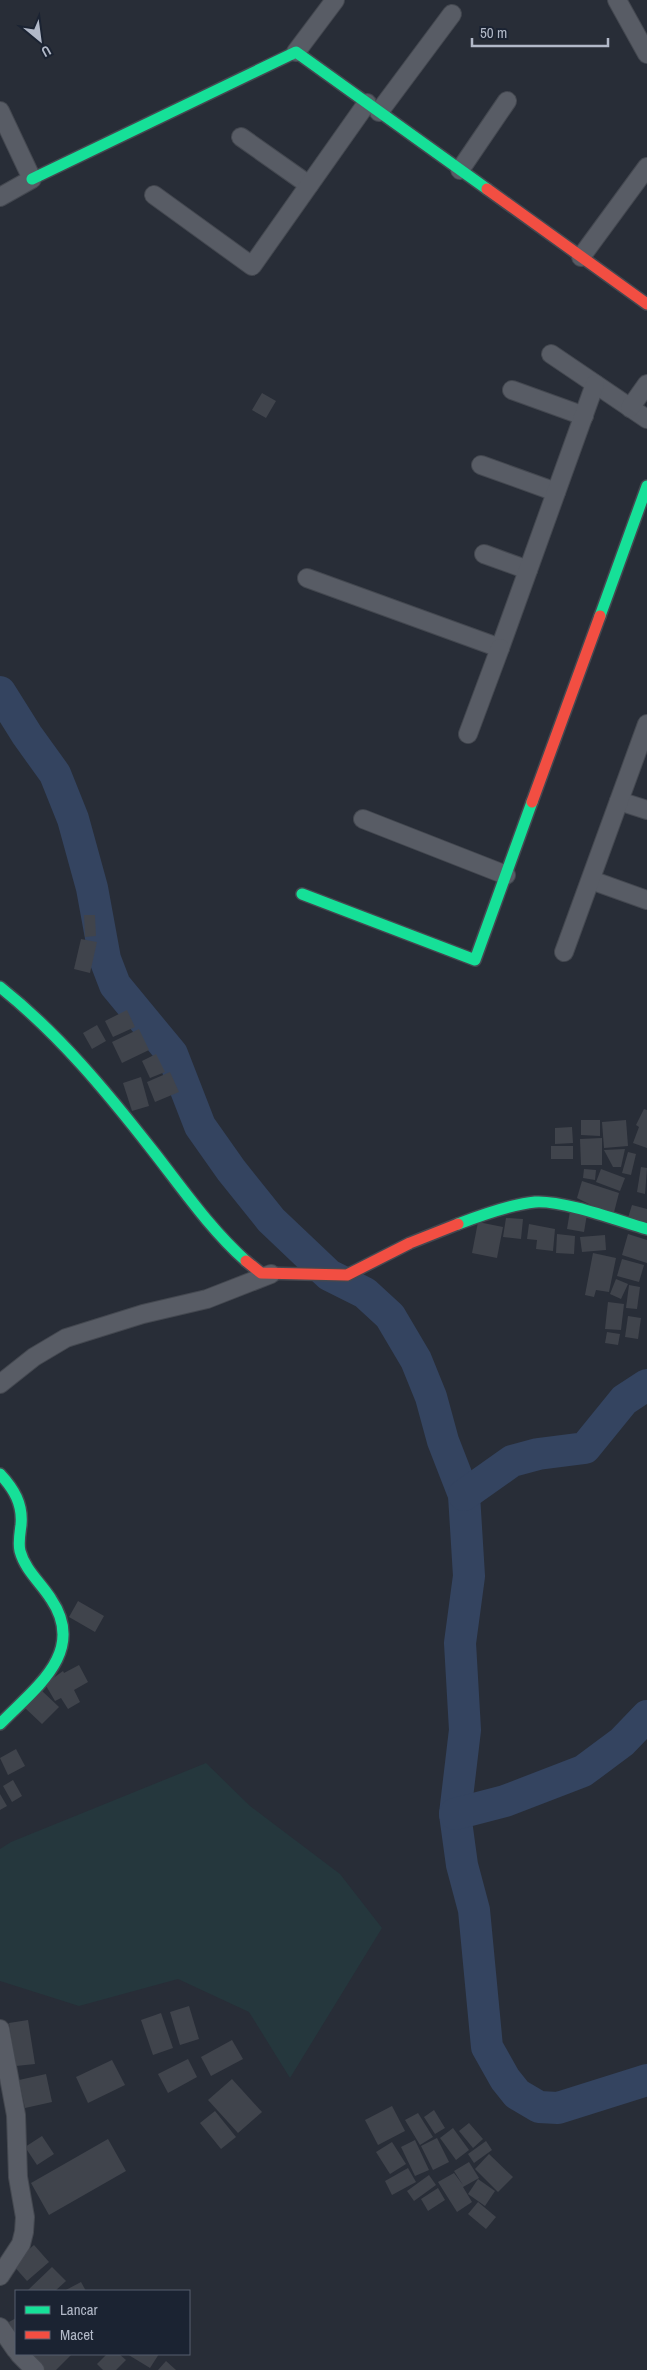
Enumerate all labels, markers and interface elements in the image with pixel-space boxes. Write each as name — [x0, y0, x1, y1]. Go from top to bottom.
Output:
north arrow — [15, 15, 65, 65]
scale bar — [472, 15, 608, 47]
text: 50 m — [480, 22, 507, 43]
text: U — [38, 41, 54, 61]
legend — [15, 2290, 190, 2355]
text: Lancar — [60, 2299, 98, 2320]
text: Macet — [60, 2324, 94, 2345]

